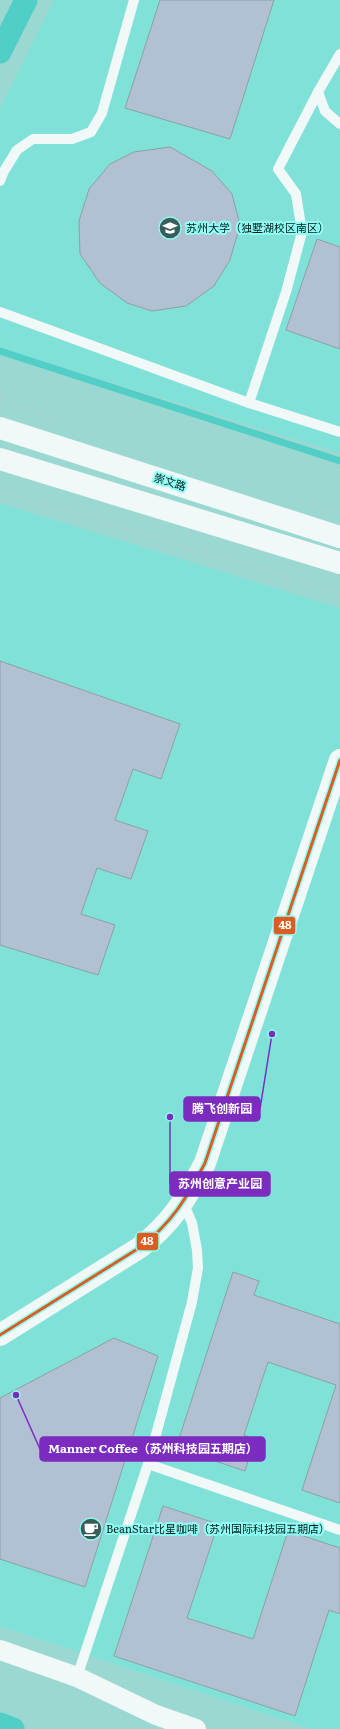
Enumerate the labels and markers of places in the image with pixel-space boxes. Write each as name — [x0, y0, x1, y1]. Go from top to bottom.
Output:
school or university icon: 苏州大学（独墅湖校区南区） — [157, 215, 183, 241]
place label: 苏州大学（独墅湖校区南区） — [186, 219, 329, 235]
callout: 腾飞创新园 — [184, 1097, 260, 1121]
callout: 苏州创意产业园 — [170, 1172, 270, 1196]
callout: Manner Coffee（苏州科技园五期店） — [40, 1437, 265, 1461]
cafe icon: BeanStar比星咖啡（苏州国际科技园五期店） — [78, 1516, 104, 1542]
place label: BeanStar比星咖啡（苏州国际科技园五期店） — [106, 1520, 330, 1536]

